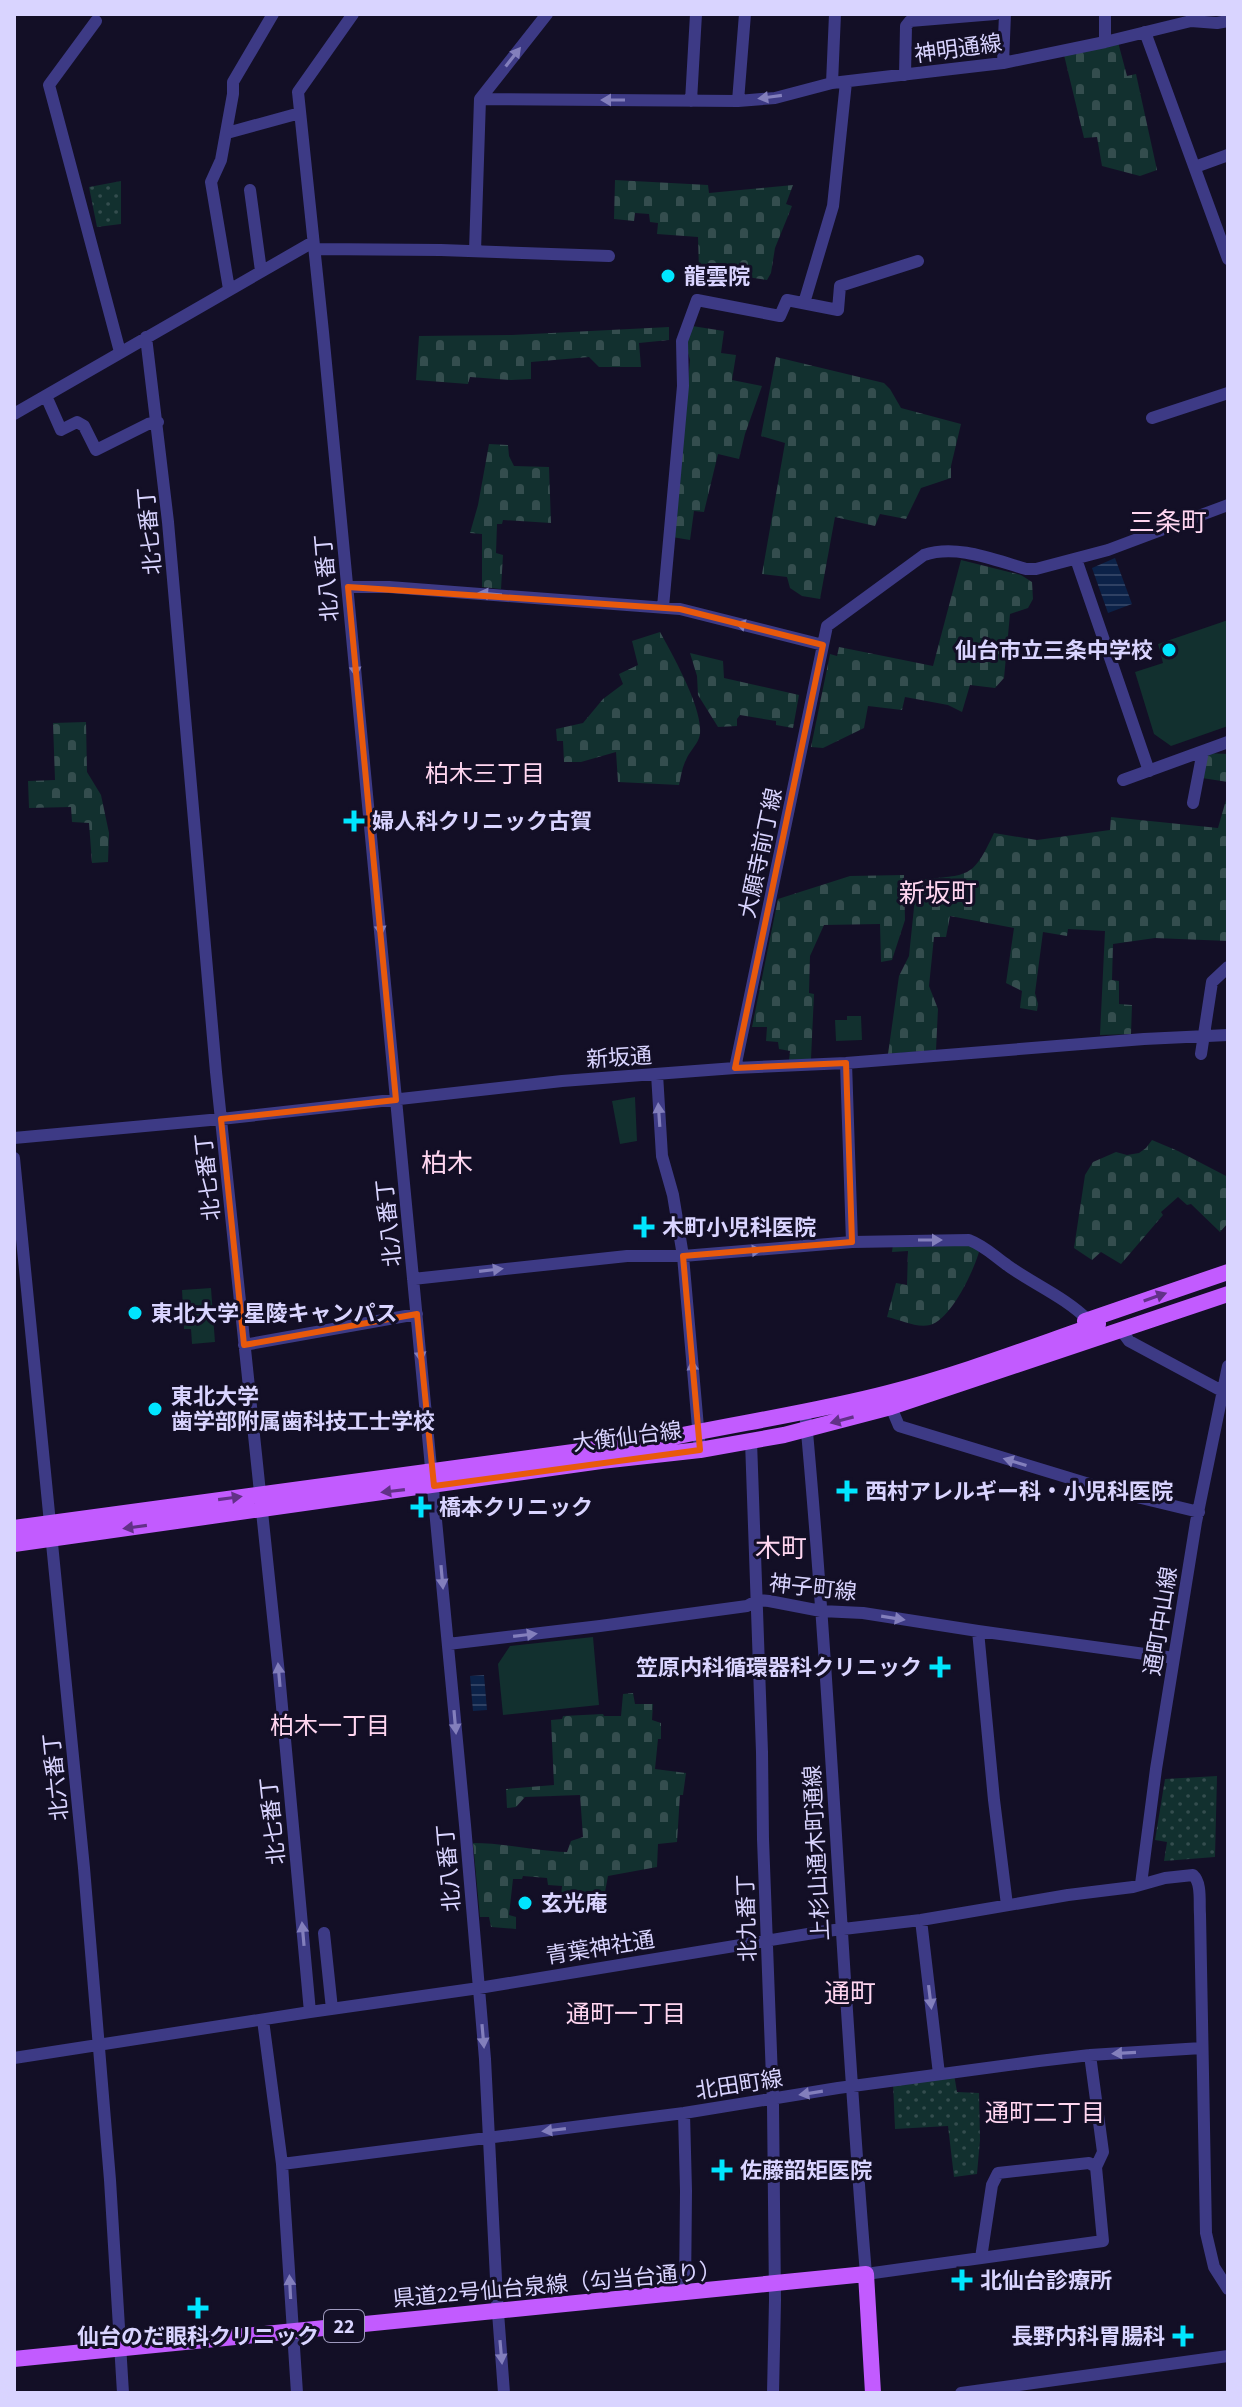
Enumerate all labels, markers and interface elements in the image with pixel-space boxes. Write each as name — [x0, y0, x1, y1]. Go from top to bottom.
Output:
street label: 神明通線 — [912, 27, 1004, 71]
one-way arrow — [505, 47, 521, 67]
one-way arrow — [757, 91, 782, 104]
one-way arrow — [600, 94, 625, 107]
place label: 龍雲院 — [684, 261, 750, 293]
marker: 龍雲院 — [659, 267, 677, 285]
street label: 北七番丁 — [130, 486, 170, 576]
district label: 三条町 — [1129, 504, 1207, 541]
street label: 北八番丁 — [307, 533, 347, 623]
one-way arrow — [477, 587, 502, 600]
one-way arrow — [734, 619, 759, 632]
place label: 仙台市立三条中学校 — [955, 635, 1153, 667]
marker: 仙台市立三条中学校 — [1160, 641, 1178, 659]
one-way arrow — [348, 653, 361, 678]
district label: 柏木三丁目 — [425, 757, 545, 792]
street label: 大願寺前丁線 — [732, 785, 790, 921]
place label: 婦人科クリニック古賀 — [372, 806, 592, 838]
marker: 婦人科クリニック古賀 — [343, 810, 365, 832]
district label: 新坂町 — [899, 875, 977, 912]
one-way arrow — [373, 912, 386, 937]
street label: 新坂通 — [585, 1040, 653, 1076]
one-way arrow — [652, 1102, 665, 1127]
street label: 北七番丁 — [187, 1131, 229, 1222]
district label: 柏木 — [421, 1145, 473, 1182]
street label: 北八番丁 — [368, 1177, 410, 1268]
place label: 木町小児科医院 — [662, 1212, 816, 1244]
marker: 木町小児科医院 — [633, 1216, 655, 1238]
one-way arrow — [918, 1234, 943, 1246]
one-way arrow — [738, 1244, 763, 1257]
one-way arrow — [479, 1264, 504, 1277]
one-way arrow — [1143, 1290, 1167, 1303]
place label: 東北大学 星陵キャンパス — [151, 1298, 397, 1330]
marker: 東北大学 星陵キャンパス — [126, 1304, 144, 1322]
one-way arrow — [414, 1338, 427, 1363]
one-way arrow — [686, 1359, 699, 1384]
place label: 東北大学 歯学部附属歯科技工士学校 — [171, 1381, 435, 1438]
marker: 東北大学 歯学部附属歯科技工士学校 — [146, 1400, 164, 1418]
street label: 大衡仙台線 — [571, 1414, 684, 1460]
one-way arrow — [829, 1415, 854, 1427]
one-way arrow — [1003, 1456, 1027, 1468]
place label: 西村アレルギー科・小児科医院 — [865, 1476, 1173, 1508]
marker: 西村アレルギー科・小児科医院 — [836, 1480, 858, 1502]
one-way arrow — [380, 1485, 405, 1498]
one-way arrow — [218, 1491, 243, 1504]
place label: 橋本クリニック — [439, 1492, 593, 1524]
marker: 橋本クリニック — [410, 1496, 432, 1518]
one-way arrow — [122, 1521, 147, 1534]
district label: 木町 — [755, 1530, 807, 1567]
street label: 通町中山線 — [1137, 1564, 1185, 1678]
one-way arrow — [436, 1565, 449, 1590]
street label: 神子町線 — [767, 1567, 858, 1609]
one-way arrow — [881, 1612, 906, 1624]
one-way arrow — [513, 1628, 538, 1641]
place label: 笠原内科循環器科クリニック — [636, 1652, 922, 1684]
marker: 笠原内科循環器科クリニック — [929, 1656, 951, 1678]
one-way arrow — [272, 1662, 285, 1687]
district label: 柏木一丁目 — [270, 1709, 390, 1744]
one-way arrow — [449, 1710, 462, 1735]
street label: 北六番丁 — [35, 1731, 77, 1822]
street label: 上杉山通木町通線 — [796, 1764, 838, 1942]
street label: 北七番丁 — [252, 1775, 294, 1866]
street label: 北八番丁 — [429, 1823, 469, 1913]
street label: 北九番丁 — [729, 1873, 765, 1963]
place label: 玄光庵 — [541, 1888, 607, 1920]
marker: 玄光庵 — [516, 1894, 534, 1912]
one-way arrow — [296, 1921, 309, 1946]
street label: 青葉神社通 — [543, 1924, 657, 1972]
district label: 通町 — [824, 1975, 876, 2012]
one-way arrow — [924, 1985, 937, 2010]
district label: 通町一丁目 — [566, 1997, 686, 2032]
one-way arrow — [477, 2024, 490, 2049]
one-way arrow — [1111, 2047, 1136, 2060]
street label: 北田町線 — [693, 2062, 785, 2108]
one-way arrow — [798, 2087, 823, 2099]
district label: 通町二丁目 — [985, 2096, 1105, 2131]
one-way arrow — [541, 2124, 566, 2137]
place label: 佐藤韶矩医院 — [740, 2155, 872, 2187]
marker: 佐藤韶矩医院 — [711, 2159, 733, 2181]
street label: 県道22号仙台泉線（勾当台通り） — [391, 2255, 723, 2315]
place label: 北仙台診療所 — [980, 2265, 1112, 2297]
marker: 北仙台診療所 — [951, 2269, 973, 2291]
one-way arrow — [283, 2274, 296, 2299]
marker: 仙台のだ眼科クリニック — [187, 2297, 209, 2319]
road number: 22 — [324, 2310, 364, 2342]
place label: 仙台のだ眼科クリニック — [77, 2321, 319, 2353]
place label: 長野内科胃腸科 — [1011, 2321, 1165, 2353]
marker: 長野内科胃腸科 — [1172, 2325, 1194, 2347]
one-way arrow — [495, 2340, 508, 2365]

